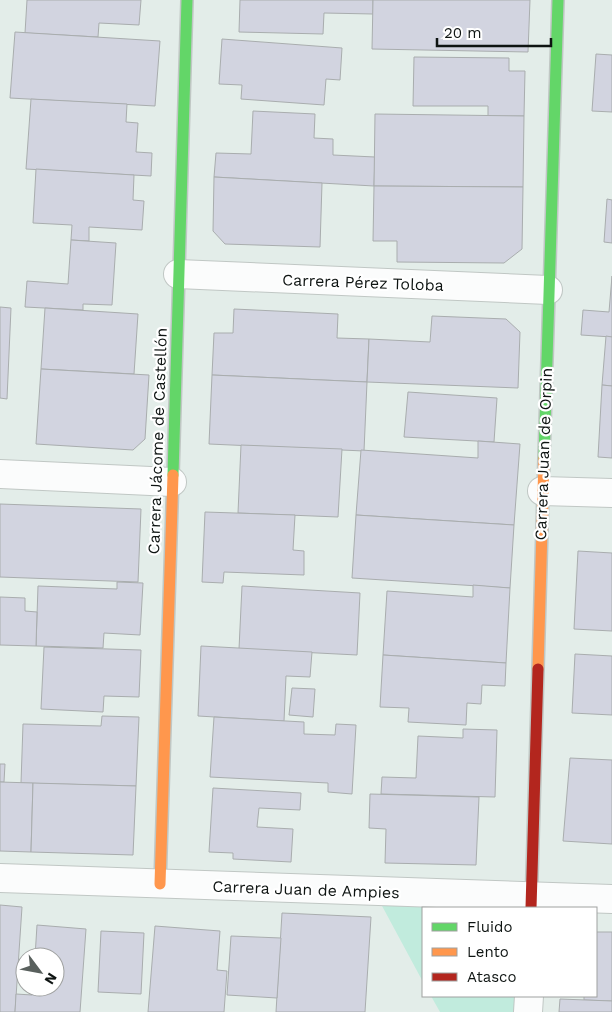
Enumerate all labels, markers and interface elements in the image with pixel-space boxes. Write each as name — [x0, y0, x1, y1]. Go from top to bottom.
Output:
scale bar — [437, 15, 551, 47]
text: 20 m — [444, 24, 482, 42]
street label: Carrera Pérez Toloba — [282, 270, 444, 295]
street label: Carrera Jácome de Castellón — [144, 327, 171, 555]
street label: Carrera Juan de Orpin — [531, 367, 556, 541]
street label: Carrera Juan de Ampies — [212, 877, 400, 902]
legend — [422, 907, 597, 997]
text: Fluido — [467, 918, 512, 936]
text: Lento — [467, 943, 509, 961]
north arrow — [15, 947, 65, 997]
text: Atasco — [467, 968, 516, 986]
text: N — [41, 970, 61, 988]

